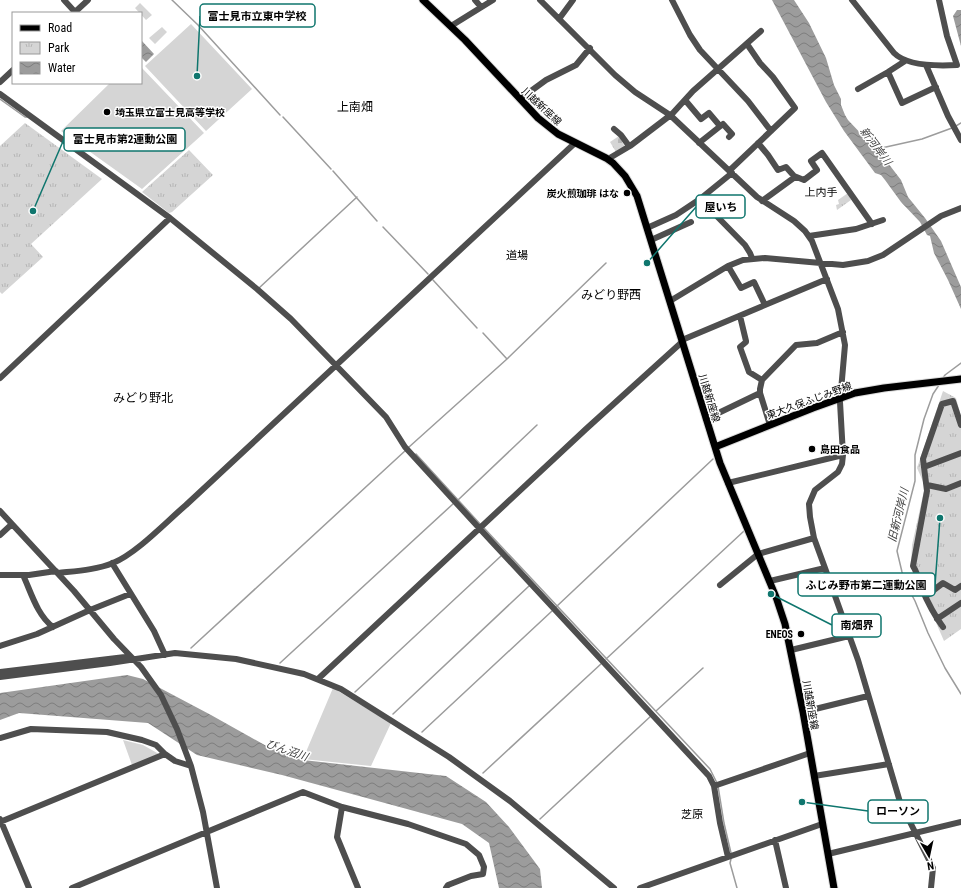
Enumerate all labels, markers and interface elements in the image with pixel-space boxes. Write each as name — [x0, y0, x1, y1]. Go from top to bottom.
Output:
callout: 富士見市立東中学校 — [200, 4, 315, 27]
text: 富士見市立東中学校 — [208, 10, 307, 23]
legend — [12, 12, 142, 84]
text: Road — [48, 21, 72, 35]
text: Park — [48, 41, 70, 55]
text: Water — [48, 61, 76, 75]
street label: 川越新座線 — [520, 85, 564, 127]
district label: 上南畑 — [337, 100, 373, 114]
marker: 埼玉県立富士見高等学校 — [102, 107, 112, 117]
place label: 埼玉県立富士見高等学校 — [115, 107, 225, 118]
water label: 新河岸川 — [857, 125, 895, 169]
callout: 富士見市第2運動公園 — [64, 128, 185, 151]
text: 富士見市第2運動公園 — [73, 133, 177, 146]
district label: 上内手 — [805, 186, 838, 199]
place label: 炭火煎珈琲 はな — [547, 188, 619, 199]
marker: 炭火煎珈琲 はな — [622, 188, 632, 198]
callout: 屋いち — [696, 195, 745, 218]
text: 屋いち — [705, 201, 738, 214]
district label: 道場 — [506, 249, 528, 262]
district label: みどり野西 — [581, 288, 641, 302]
street label: 川越新座線 — [697, 373, 722, 424]
street label: 東大久保ふじみ野線 — [765, 380, 853, 421]
district label: みどり野北 — [113, 391, 173, 405]
marker: 島田食品 — [807, 444, 817, 454]
place label: 島田食品 — [820, 444, 860, 455]
water label: 旧新河岸川 — [886, 486, 912, 543]
callout: ふじみ野市第二運動公園 — [798, 573, 935, 596]
text: ふじみ野市第二運動公園 — [806, 579, 927, 592]
callout: 南畑界 — [832, 614, 881, 637]
text: 南畑界 — [841, 619, 874, 632]
place label: ENEOS — [766, 629, 794, 640]
marker: ENEOS — [796, 629, 806, 639]
street label: 川越新座線 — [801, 680, 820, 731]
water label: びん沼川 — [264, 737, 311, 764]
callout: ローソン — [868, 800, 928, 823]
text: ローソン — [876, 805, 920, 818]
district label: 芝原 — [681, 808, 703, 821]
north arrow — [909, 836, 949, 876]
text: N — [926, 858, 935, 872]

